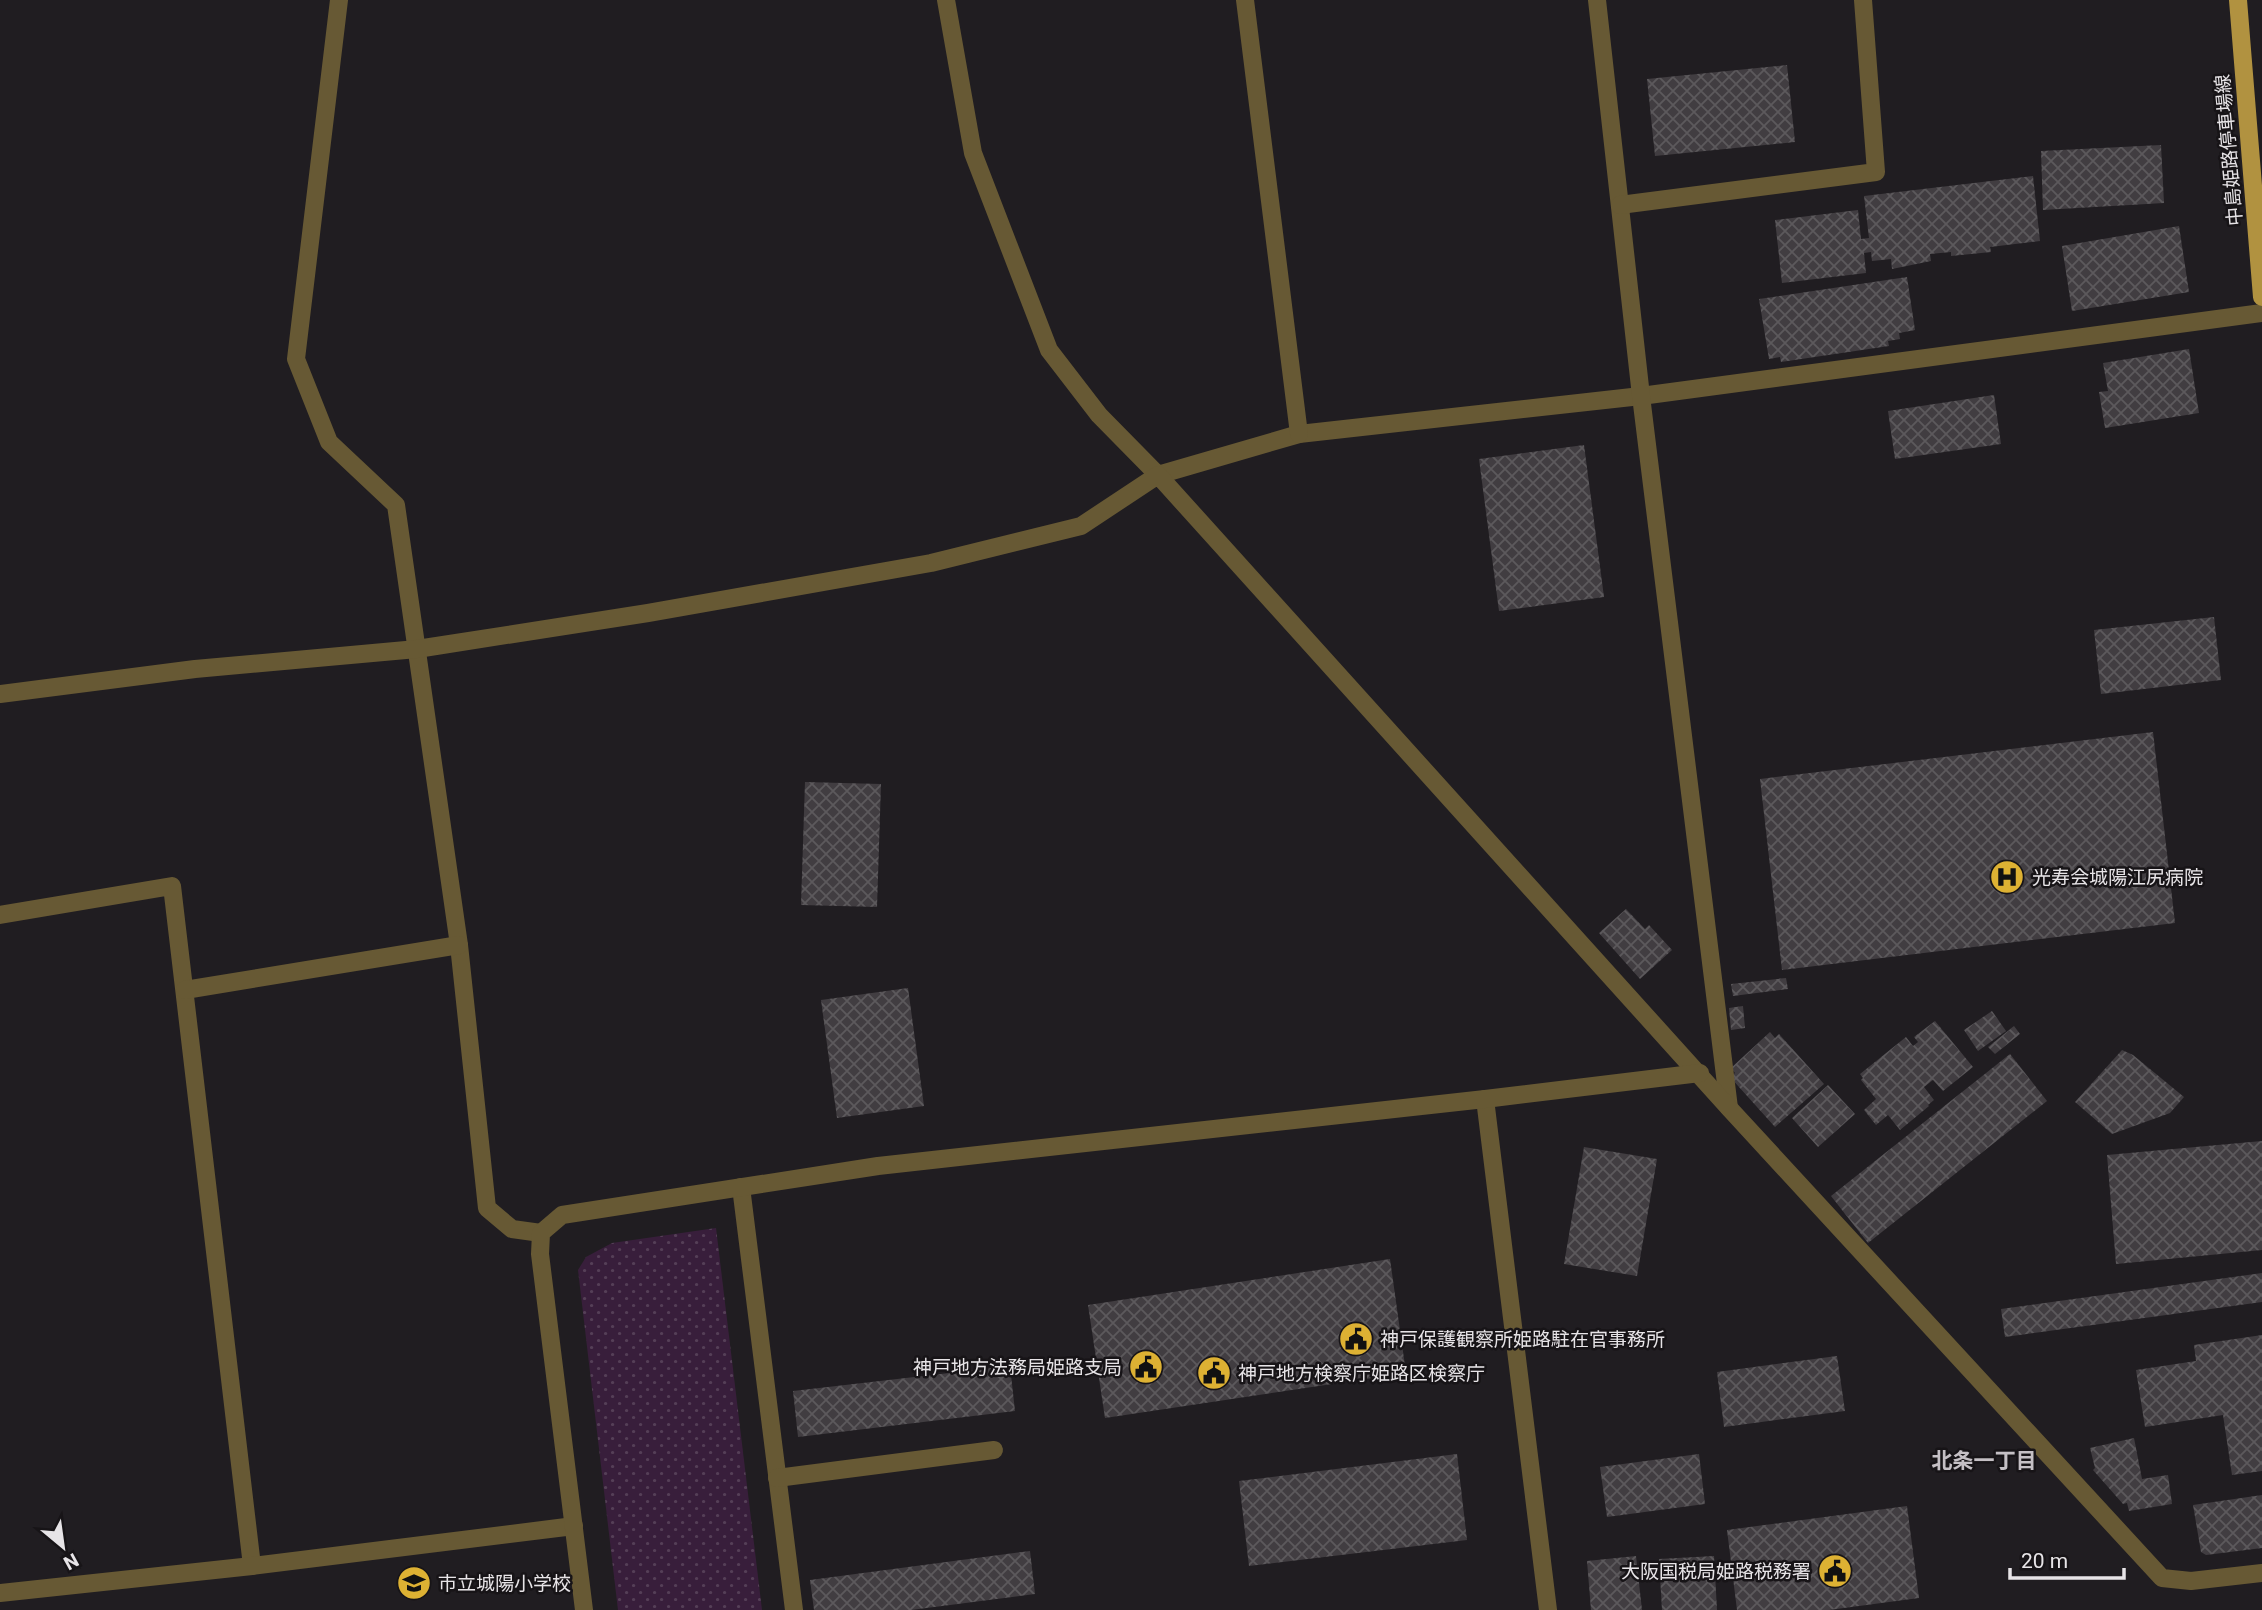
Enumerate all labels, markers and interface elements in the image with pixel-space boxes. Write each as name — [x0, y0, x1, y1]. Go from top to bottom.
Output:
street label: 中島姫路停車場線 — [2211, 73, 2247, 227]
hospital icon: 光寿会城陽江尻病院 — [1988, 858, 2026, 896]
place label: 光寿会城陽江尻病院 — [2032, 866, 2203, 889]
public building icon: 神戸保護観察所姫路駐在官事務所 — [1337, 1320, 1375, 1358]
place label: 神戸保護観察所姫路駐在官事務所 — [1380, 1328, 1665, 1351]
public building icon: 神戸地方法務局姫路支局 — [1127, 1348, 1165, 1386]
public building icon: 神戸地方検察庁姫路区検察庁 — [1195, 1354, 1233, 1392]
place label: 神戸地方法務局姫路支局 — [913, 1356, 1122, 1379]
place label: 神戸地方検察庁姫路区検察庁 — [1238, 1362, 1485, 1385]
district label: 北条一丁目 — [1932, 1449, 2037, 1473]
north arrow — [28, 1512, 98, 1582]
scale bar — [2010, 1536, 2124, 1580]
text: N — [60, 1548, 82, 1575]
text: 20 m — [2021, 1549, 2068, 1573]
public building icon: 大阪国税局姫路税務署 — [1816, 1552, 1854, 1590]
place label: 大阪国税局姫路税務署 — [1621, 1560, 1811, 1583]
school or university icon: 市立城陽小学校 — [395, 1564, 433, 1602]
place label: 市立城陽小学校 — [438, 1572, 571, 1595]

